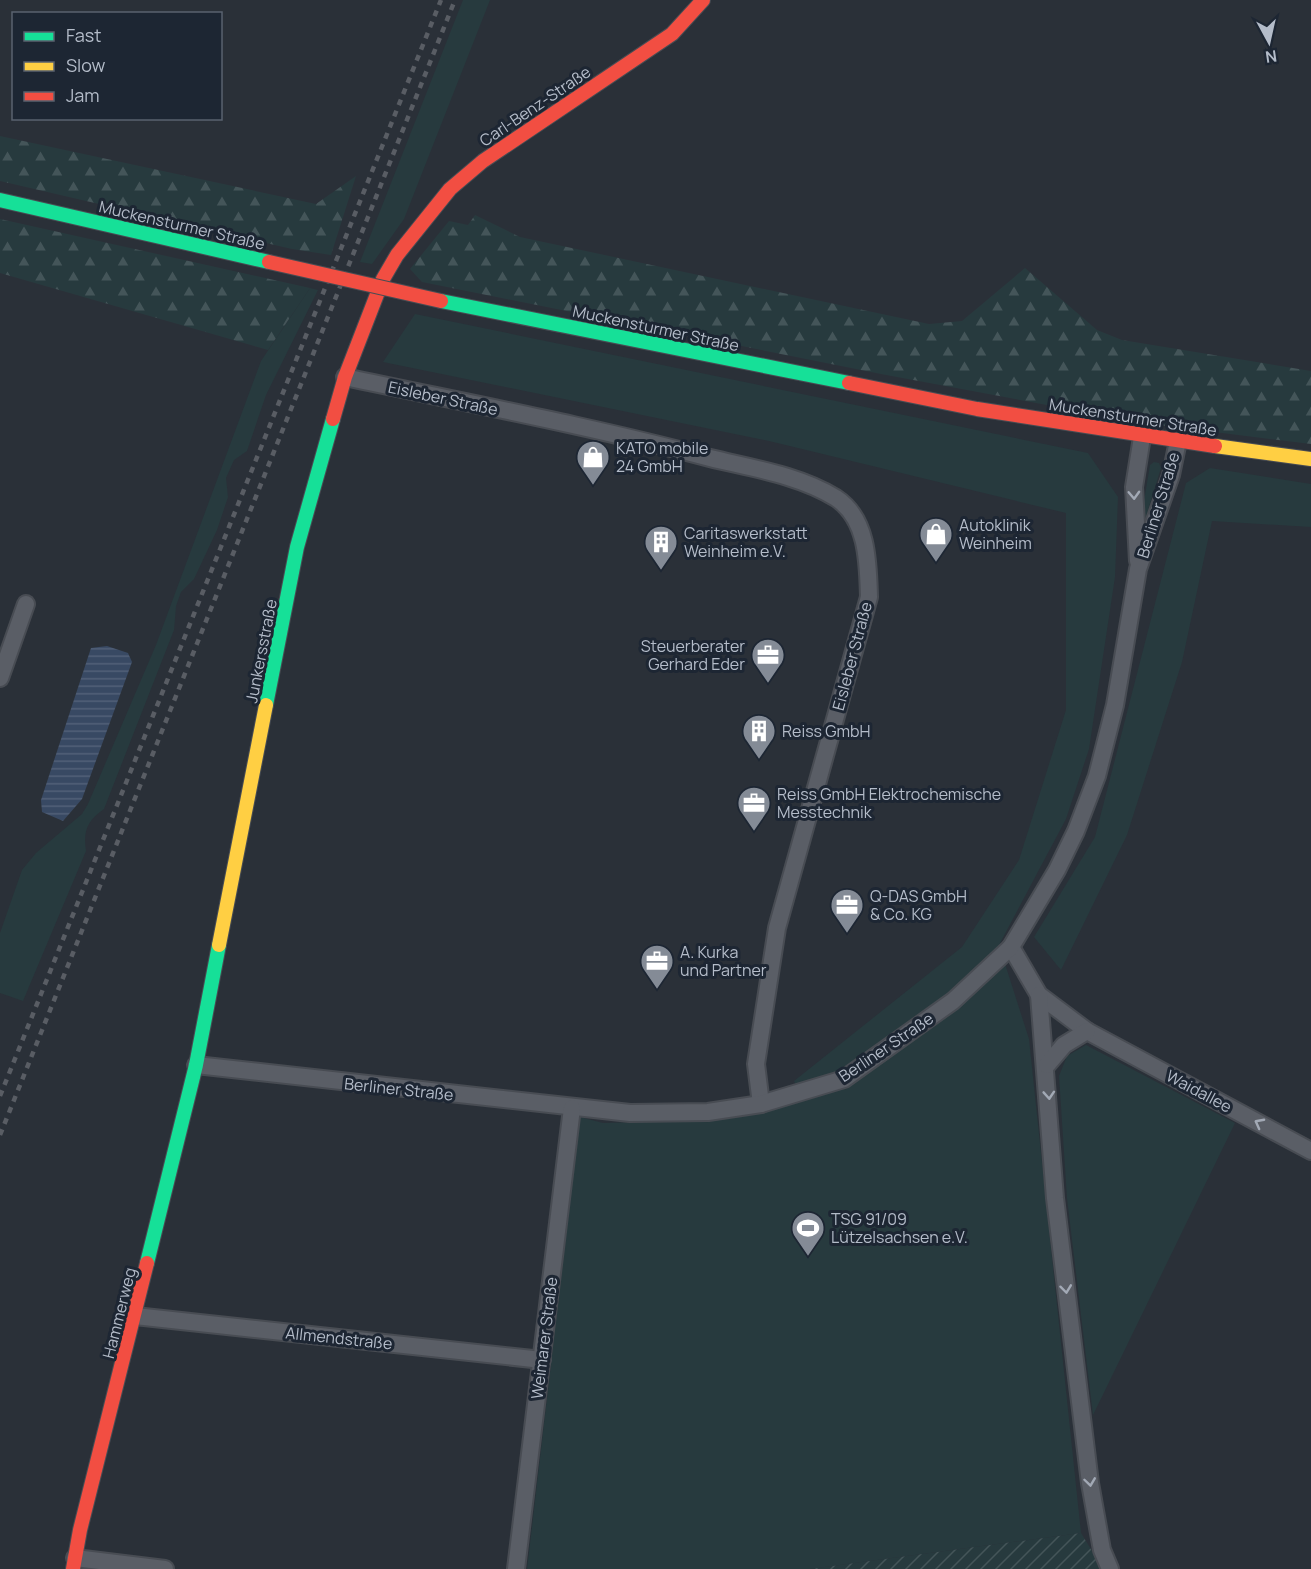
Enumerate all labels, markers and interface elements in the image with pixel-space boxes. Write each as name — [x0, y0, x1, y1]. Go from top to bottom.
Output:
legend — [12, 12, 222, 120]
north arrow — [1239, 12, 1299, 72]
text: Fast — [66, 23, 101, 47]
text: N — [1264, 45, 1278, 69]
text: Slow — [66, 53, 106, 77]
street label: Carl-Benz-Straße — [475, 61, 595, 151]
text: Jam — [66, 83, 100, 107]
street label: Muckensturmer Straße — [97, 195, 267, 255]
street label: Muckensturmer Straße — [571, 300, 741, 356]
street label: Eisleber Straße — [386, 376, 500, 420]
street label: Muckensturmer Straße — [1047, 393, 1219, 441]
place label: KATO mobile 24 GmbH — [616, 437, 708, 477]
shop icon: KATO mobile 24 GmbH — [575, 439, 611, 486]
street label: Berliner Straße — [1131, 449, 1185, 561]
one-way arrow — [1128, 490, 1141, 499]
place label: Autoklinik Weinheim — [959, 514, 1032, 554]
shop icon: Autoklinik Weinheim — [918, 516, 954, 563]
place label: Caritaswerkstatt Weinheim e.V. — [684, 522, 808, 562]
building icon: Caritaswerkstatt Weinheim e.V. — [643, 524, 679, 571]
street label: Junkersstraße — [240, 597, 282, 705]
street label: Eisleber Straße — [827, 599, 877, 713]
place label: Steuerberater Gerhard Eder — [641, 635, 745, 675]
office icon: Steuerberater Gerhard Eder — [750, 637, 786, 684]
building icon: Reiss GmbH — [741, 713, 777, 760]
place label: Reiss GmbH — [782, 720, 870, 742]
place label: Reiss GmbH Elektrochemische Messtechnik — [777, 783, 1001, 823]
office icon: Reiss GmbH Elektrochemische Messtechnik — [736, 785, 772, 832]
place label: Q-DAS GmbH & Co. KG — [870, 885, 967, 925]
office icon: Q-DAS GmbH & Co. KG — [829, 887, 865, 934]
place label: A. Kurka und Partner — [680, 941, 767, 981]
office icon: A. Kurka und Partner — [639, 943, 675, 990]
street label: Berliner Straße — [834, 1007, 938, 1087]
street label: Waidallee — [1162, 1065, 1236, 1117]
street label: Berliner Straße — [343, 1072, 455, 1106]
one-way arrow — [1042, 1090, 1055, 1099]
one-way arrow — [1255, 1119, 1266, 1130]
place label: TSG 91/09 Lützelsachsen e.V. — [831, 1208, 968, 1248]
sports icon: TSG 91/09 Lützelsachsen e.V. — [790, 1210, 826, 1257]
street label: Hammerweg — [97, 1265, 141, 1361]
street label: Weimarer Straße — [526, 1276, 562, 1400]
one-way arrow — [1060, 1284, 1072, 1293]
street label: Allmendstraße — [285, 1321, 393, 1355]
one-way arrow — [1083, 1478, 1096, 1487]

